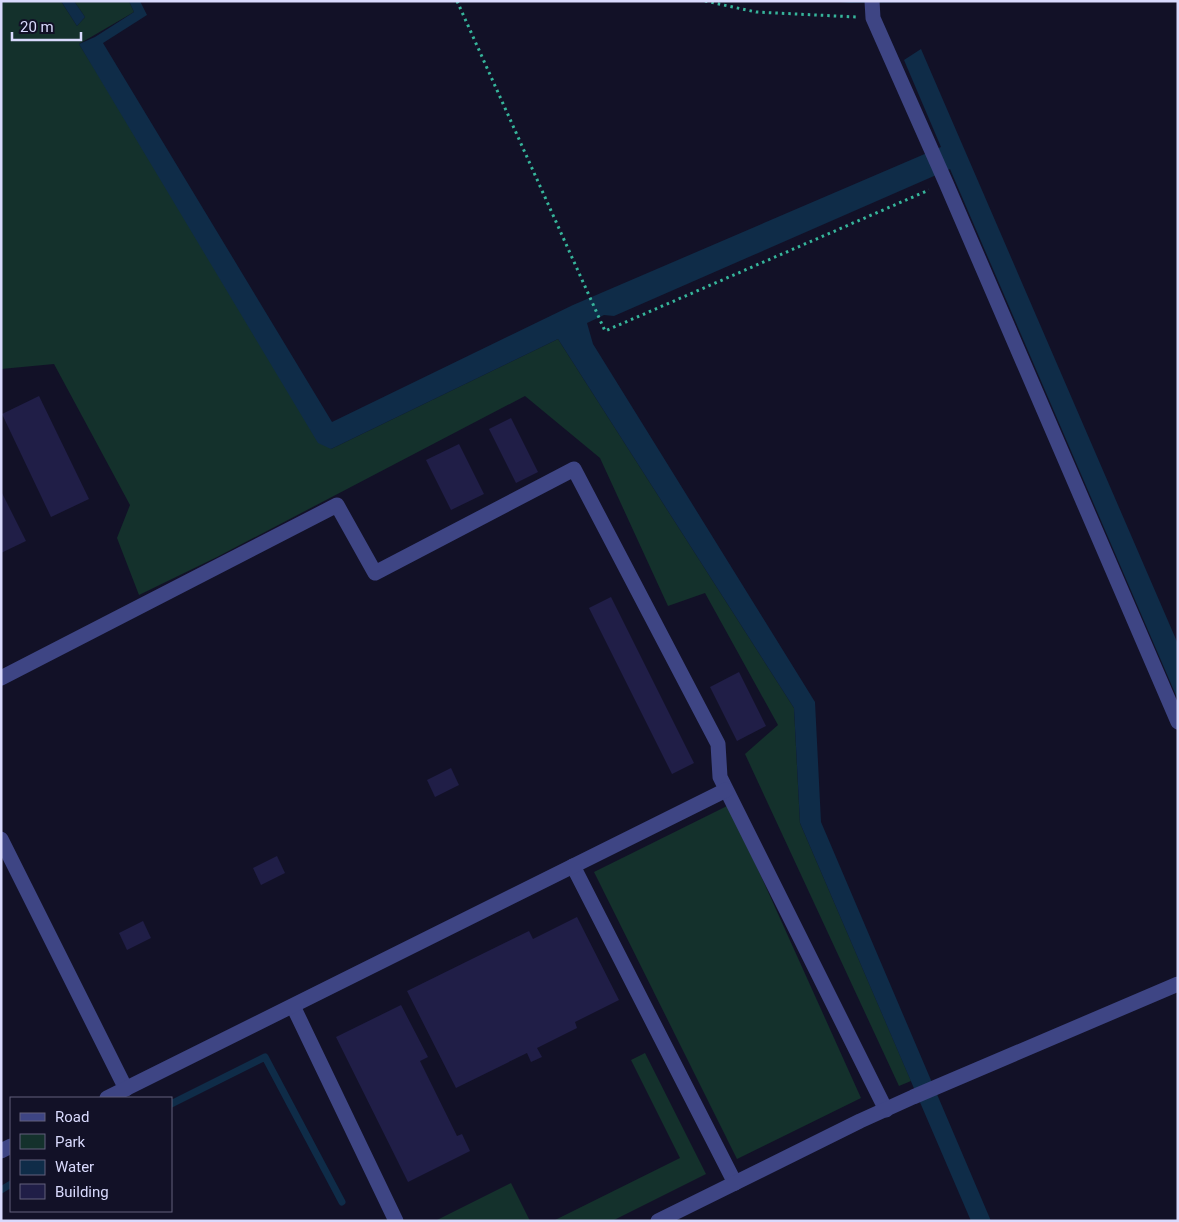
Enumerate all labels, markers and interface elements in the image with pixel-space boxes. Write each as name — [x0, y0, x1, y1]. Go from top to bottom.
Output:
scale bar — [12, 10, 81, 42]
text: 20 m — [20, 18, 54, 36]
legend — [10, 1097, 172, 1212]
text: Road — [55, 1108, 89, 1126]
text: Park — [55, 1133, 86, 1151]
text: Water — [55, 1158, 94, 1176]
text: Building — [55, 1183, 109, 1201]

